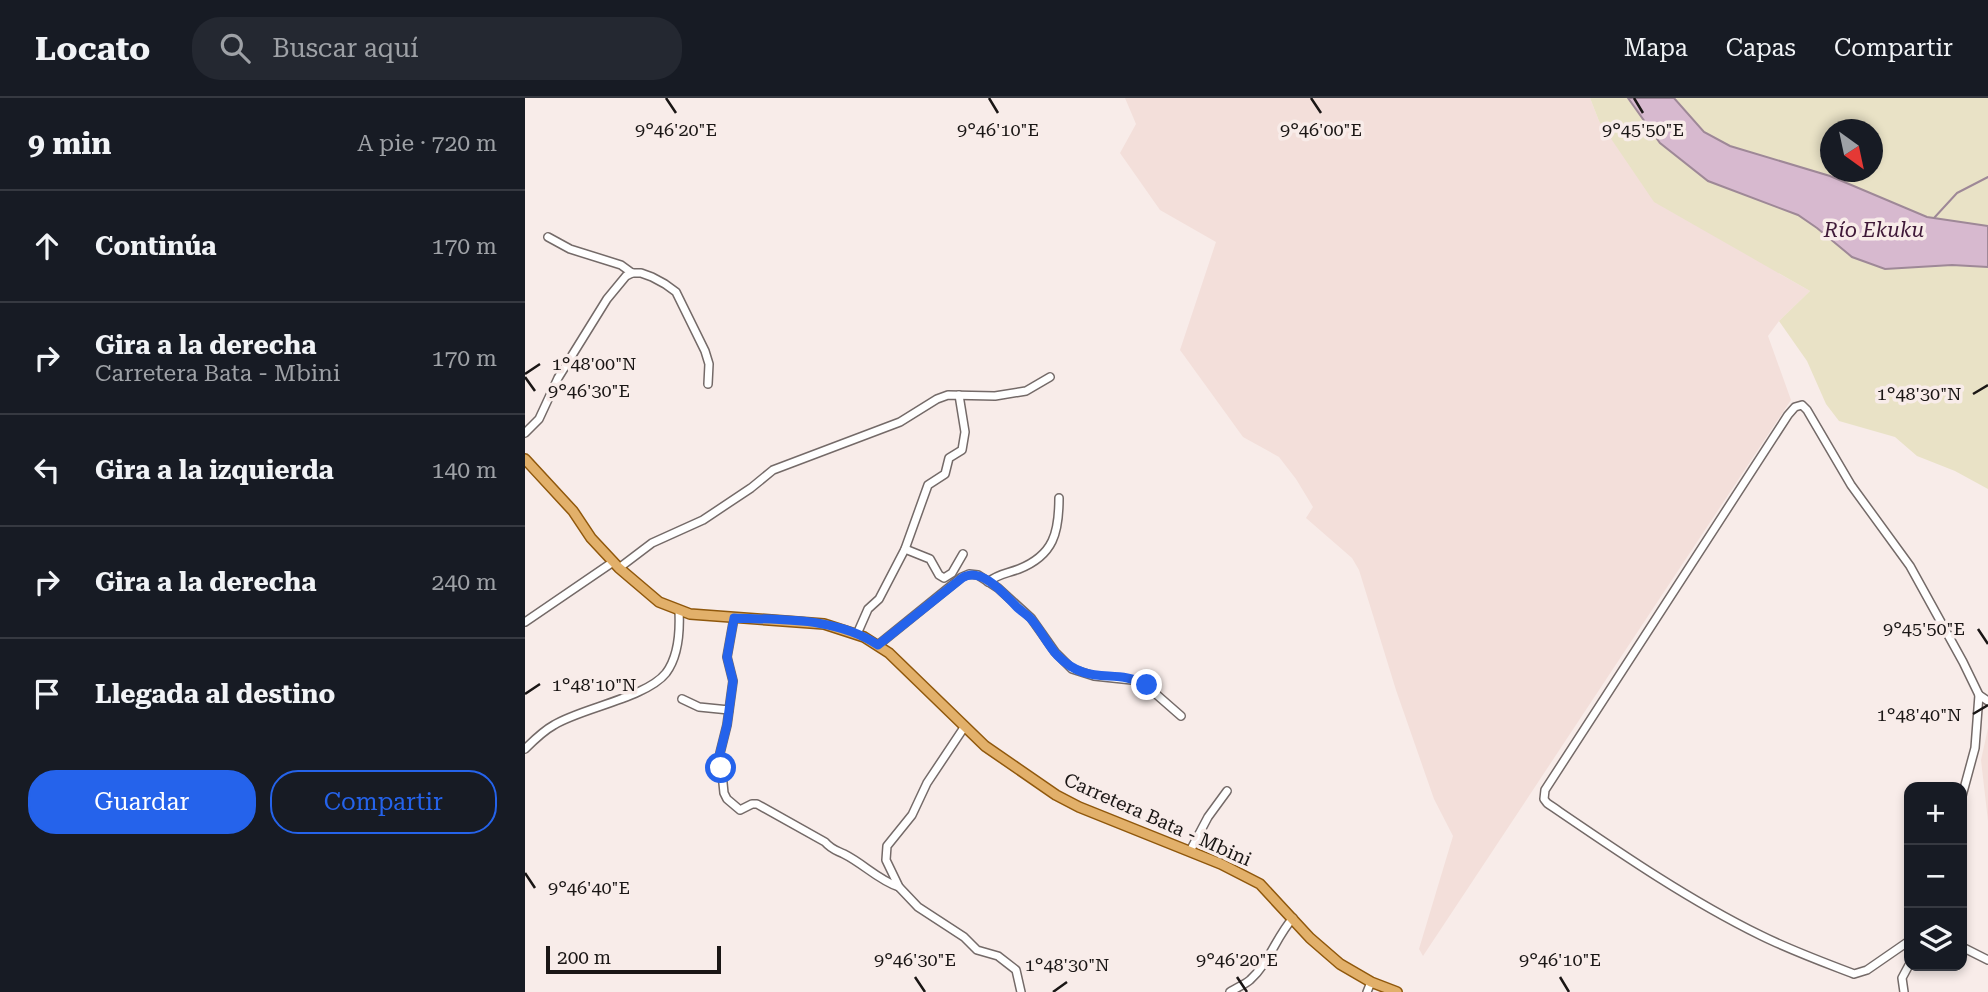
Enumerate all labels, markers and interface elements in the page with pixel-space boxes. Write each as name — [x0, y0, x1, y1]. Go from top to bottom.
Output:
search box — [192, 17, 682, 80]
text: Locato — [35, 29, 150, 68]
icon: search — [216, 29, 254, 67]
text: Buscar aquí — [272, 33, 419, 63]
text: Mapa — [1624, 34, 1688, 62]
text: Capas — [1726, 34, 1796, 62]
text: Compartir — [1834, 34, 1953, 62]
text: 9°46'20"E — [635, 119, 717, 140]
text: 9°46'10"E — [957, 119, 1039, 140]
text: 9°46'00"E — [1280, 119, 1362, 140]
text: 9°45'50"E — [1602, 119, 1684, 140]
north arrow — [1820, 119, 1883, 182]
text: 9 min — [28, 126, 111, 161]
text: A pie · 720 m — [357, 130, 497, 157]
water label: Río Ekuku — [1823, 218, 1924, 242]
icon: ahead — [28, 227, 66, 265]
text: Continúa — [95, 231, 217, 261]
text: 170 m — [432, 233, 497, 260]
text: Gira a la derecha — [95, 330, 316, 360]
icon: right — [28, 339, 66, 377]
text: 170 m — [432, 345, 497, 372]
text: 1°48'00"N — [552, 353, 636, 374]
text: Carretera Bata - Mbini — [95, 360, 340, 387]
text: 9°46'30"E — [548, 380, 630, 401]
text: 1°48'30"N — [1877, 383, 1961, 404]
icon: left — [28, 451, 66, 489]
text: Gira a la izquierda — [95, 455, 334, 485]
text: 140 m — [432, 457, 497, 484]
icon: right — [28, 563, 66, 601]
text: Gira a la derecha — [95, 567, 316, 597]
text: 240 m — [432, 569, 497, 596]
text: 9°45'50"E — [1883, 618, 1965, 639]
route end — [1131, 669, 1162, 700]
text: 1°48'10"N — [552, 674, 636, 695]
icon: arrive — [28, 675, 66, 713]
text: Llegada al destino — [95, 679, 335, 709]
text: 1°48'40"N — [1877, 704, 1961, 725]
route start — [705, 752, 736, 783]
street label: Carretera Bata - Mbini — [1061, 768, 1255, 871]
button: Guardar — [28, 770, 256, 834]
button: Compartir — [270, 770, 497, 834]
map controls — [1904, 782, 1967, 971]
button: + — [1904, 782, 1967, 845]
button: − — [1904, 845, 1967, 908]
text: 9°46'40"E — [548, 877, 630, 898]
button: layers — [1904, 908, 1967, 971]
scale bar — [546, 943, 721, 975]
text: 200 m — [557, 946, 611, 969]
text: 9°46'30"E — [874, 949, 956, 970]
text: 9°46'20"E — [1196, 949, 1278, 970]
text: 9°46'10"E — [1519, 949, 1601, 970]
text: 1°48'30"N — [1025, 954, 1109, 975]

